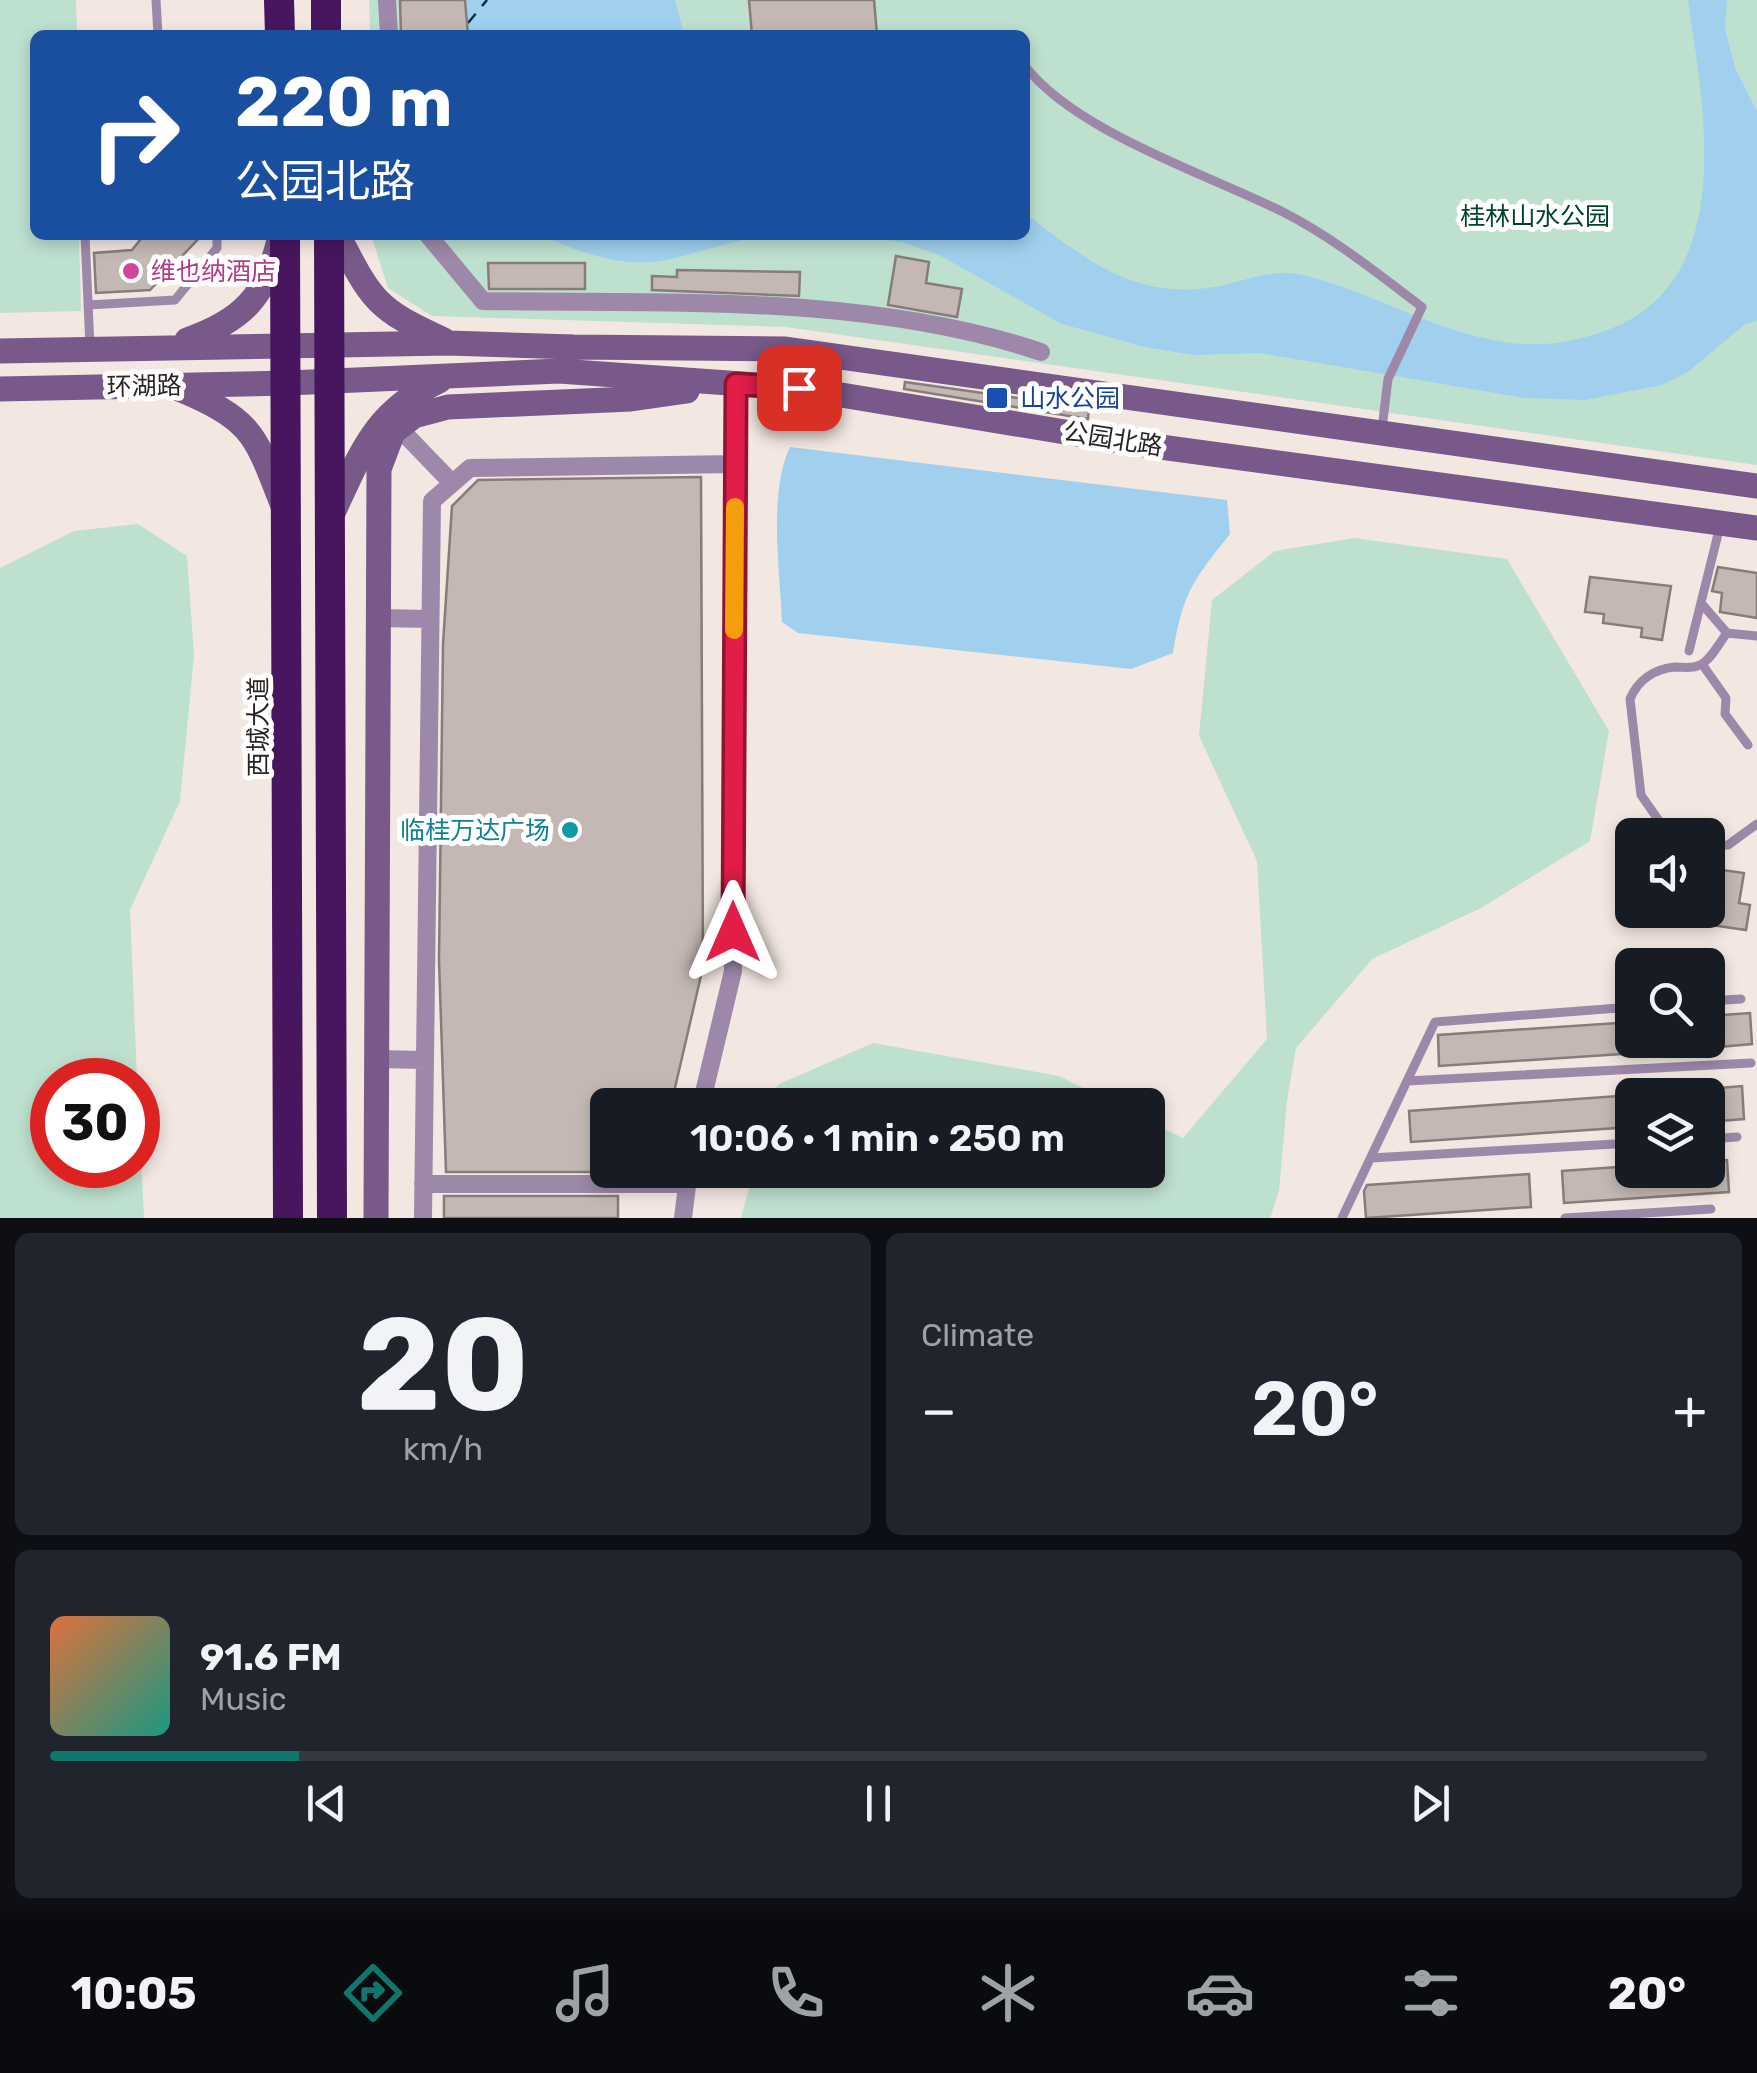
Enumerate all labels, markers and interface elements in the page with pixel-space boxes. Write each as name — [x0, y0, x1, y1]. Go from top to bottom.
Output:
text: 220 m — [235, 61, 453, 144]
icon: right — [70, 70, 200, 200]
text: 公园北路 — [235, 155, 415, 208]
park label: 桂林山水公园 — [1460, 202, 1610, 231]
place label: 维也纳酒店 — [151, 257, 276, 286]
marker: 维也纳酒店 — [120, 260, 142, 282]
pin — [757, 346, 842, 431]
icon: arrive — [772, 361, 827, 416]
street label: 环湖路 — [106, 371, 182, 401]
place label: 山水公园 — [1020, 384, 1120, 413]
marker: 山水公园 — [984, 385, 1010, 411]
street label: 公园北路 — [1061, 417, 1165, 461]
street label: 西城大道 — [244, 677, 273, 777]
place label: 临桂万达广场 — [400, 816, 550, 845]
map controls — [1615, 818, 1725, 1188]
button: sound — [1615, 818, 1725, 928]
marker: 临桂万达广场 — [559, 819, 581, 841]
position arrow — [681, 880, 785, 984]
button: search — [1615, 948, 1725, 1058]
speed limit sign: 30 — [30, 1058, 160, 1188]
button: layers — [1615, 1078, 1725, 1188]
text: 10:06 · 1 min · 250 m — [690, 1115, 1065, 1161]
text: 20 — [357, 1287, 529, 1442]
text: Climate — [921, 1316, 1034, 1354]
text: 20° — [1251, 1365, 1379, 1454]
text: − — [921, 1378, 957, 1443]
text: + — [1673, 1378, 1707, 1443]
text: km/h — [403, 1430, 483, 1468]
text: 91.6 FM — [200, 1634, 342, 1680]
text: Music — [200, 1680, 286, 1718]
icon: previous — [299, 1776, 354, 1831]
icon: pause — [851, 1776, 906, 1831]
icon: next — [1403, 1776, 1458, 1831]
icon: directions — [338, 1958, 408, 2028]
icon: music — [550, 1958, 620, 2028]
icon: phone — [761, 1958, 831, 2028]
icon: climate — [973, 1958, 1043, 2028]
icon: car — [1185, 1958, 1255, 2028]
icon: filters — [1396, 1958, 1466, 2028]
text: 10:05 — [71, 1967, 197, 2020]
text: 20° — [1608, 1967, 1686, 2020]

